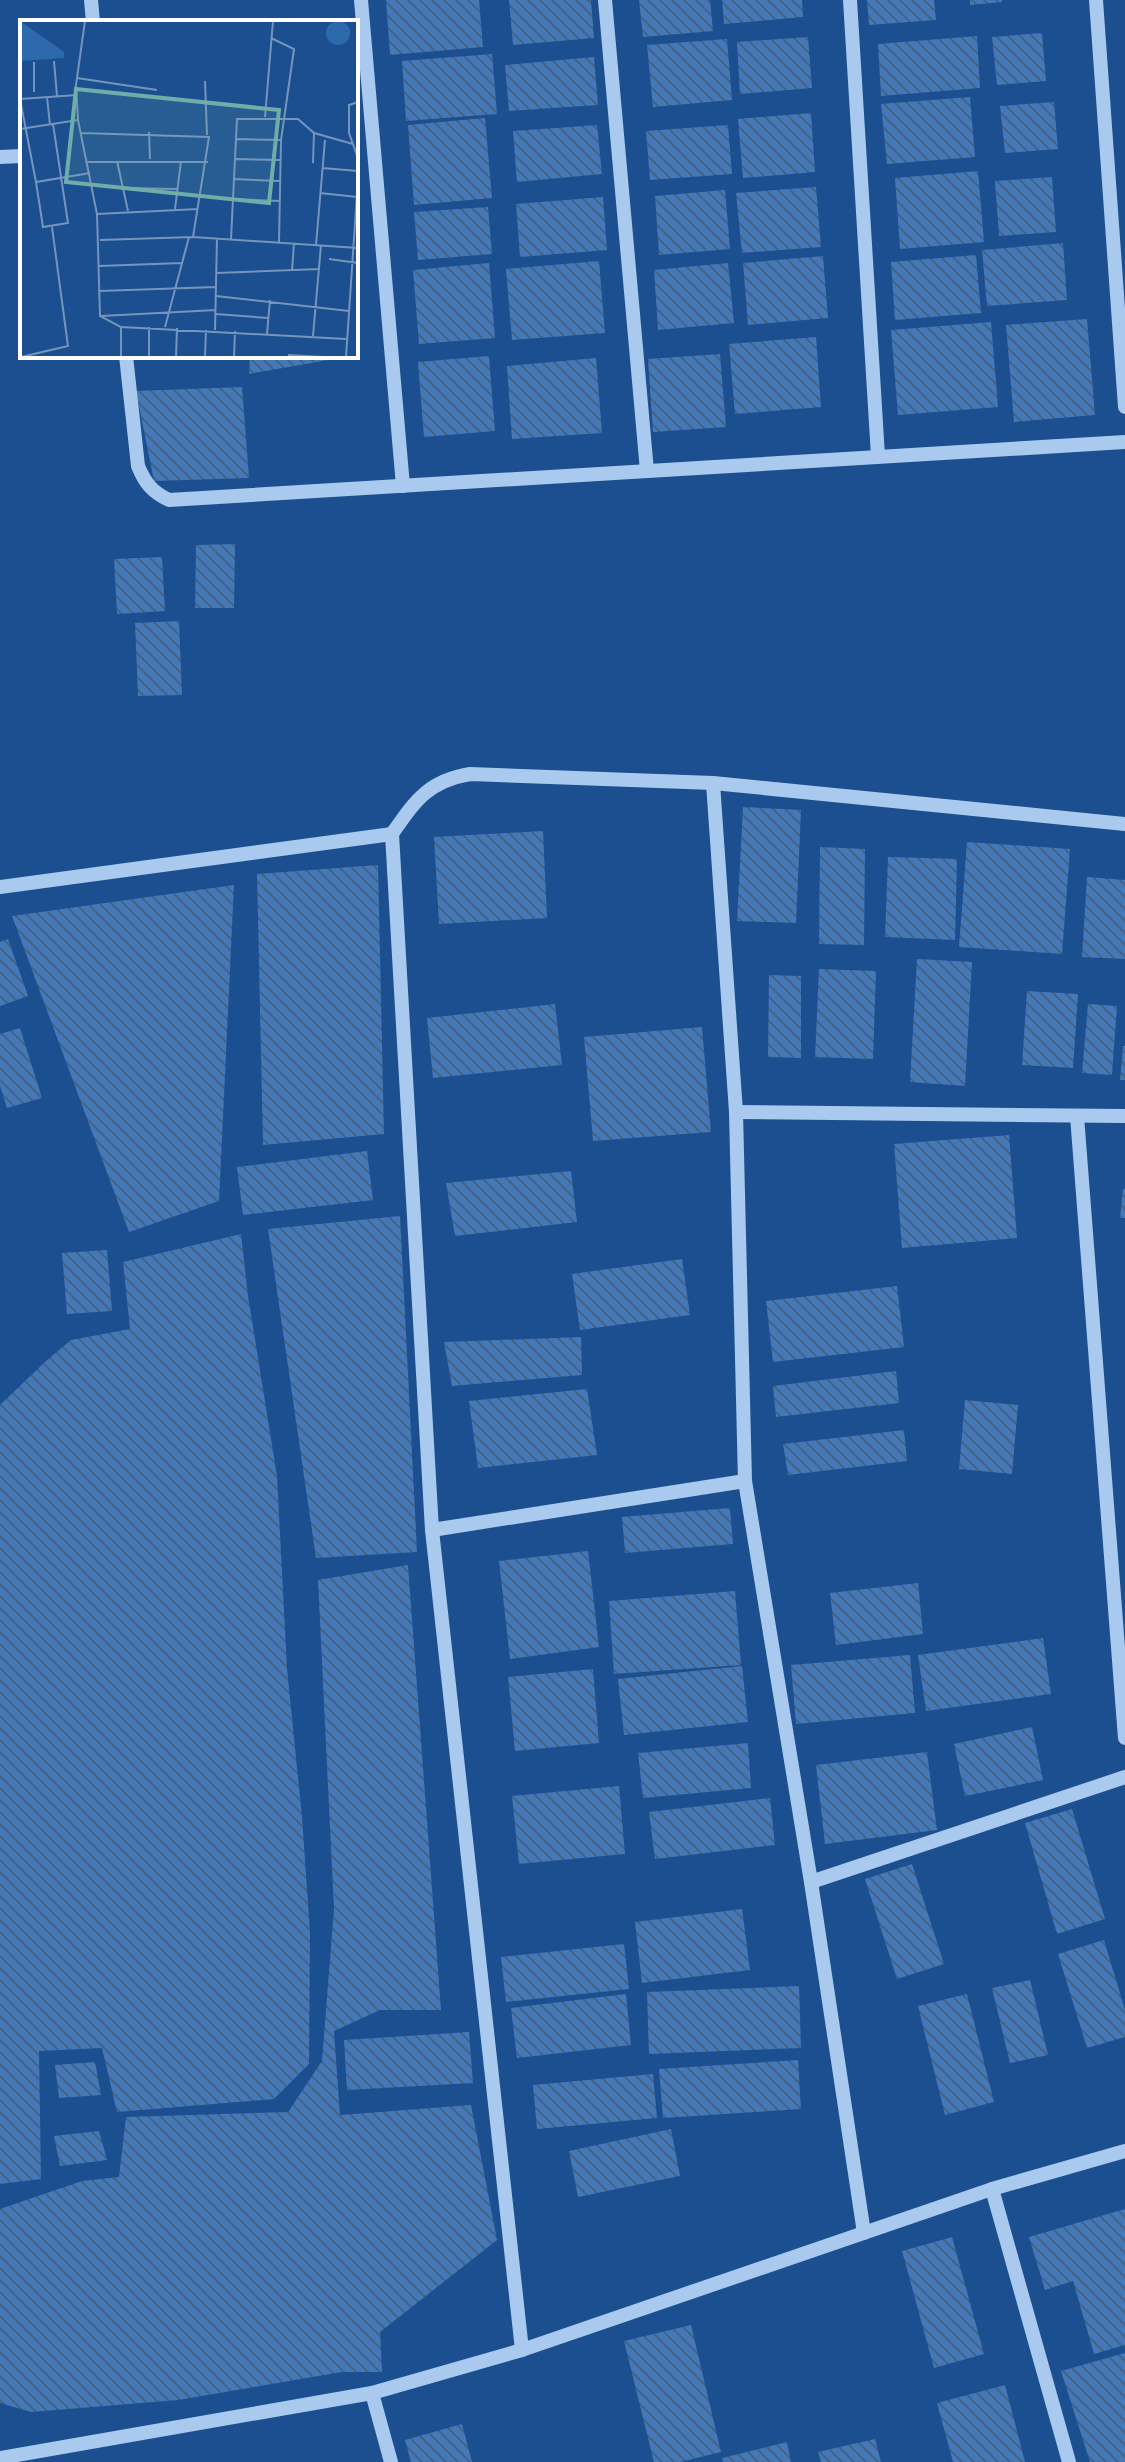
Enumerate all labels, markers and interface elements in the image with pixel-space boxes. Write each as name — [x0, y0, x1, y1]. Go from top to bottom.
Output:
inset map — [20, 20, 358, 358]

